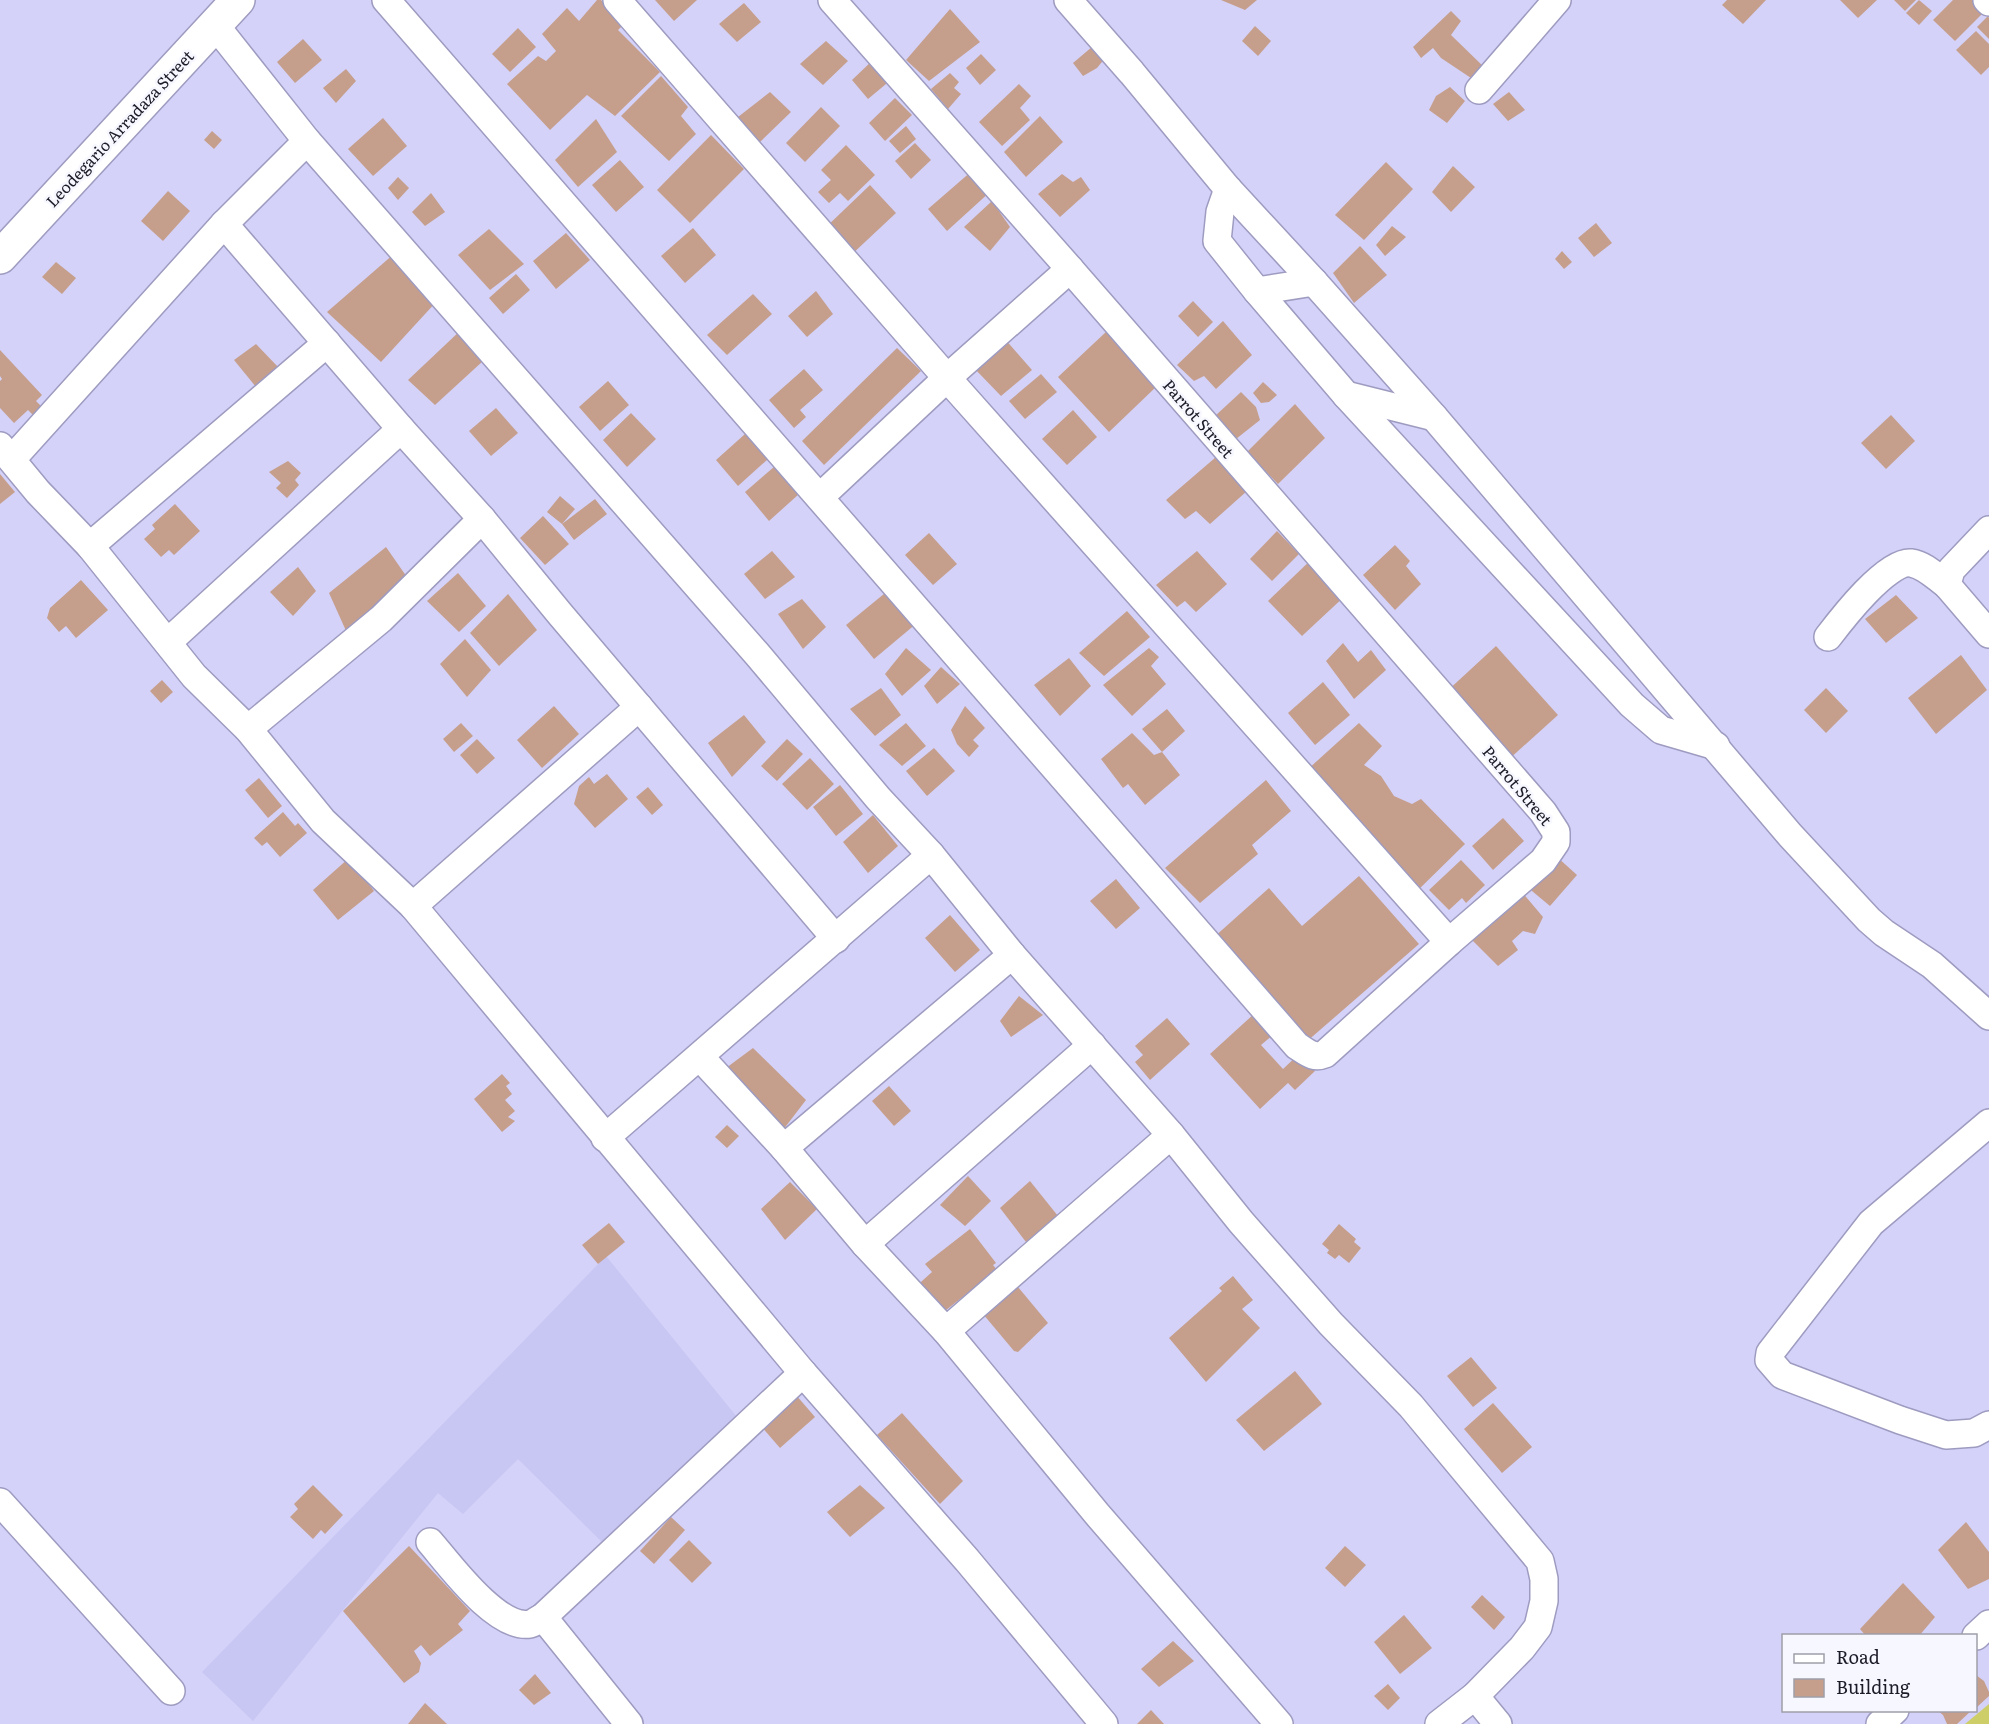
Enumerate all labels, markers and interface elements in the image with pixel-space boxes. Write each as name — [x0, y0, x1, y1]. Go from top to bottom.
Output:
street label: Leodegario Arradaza Street — [39, 44, 199, 212]
street label: Parrot Street — [1158, 373, 1240, 463]
street label: Parrot Street — [1477, 740, 1559, 831]
legend — [1782, 1634, 1977, 1712]
text: Road — [1836, 1643, 1880, 1670]
text: Building — [1836, 1673, 1911, 1700]

